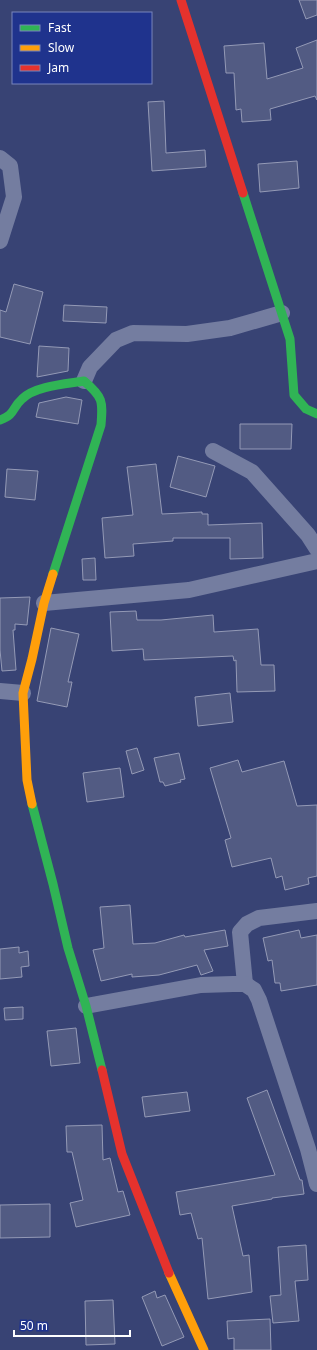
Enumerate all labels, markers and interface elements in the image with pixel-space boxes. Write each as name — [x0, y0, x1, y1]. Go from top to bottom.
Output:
legend — [12, 12, 152, 84]
text: Fast — [48, 19, 72, 36]
text: Slow — [48, 39, 75, 56]
text: Jam — [47, 59, 69, 76]
scale bar — [14, 1312, 130, 1338]
text: 50 m — [20, 1317, 48, 1334]

